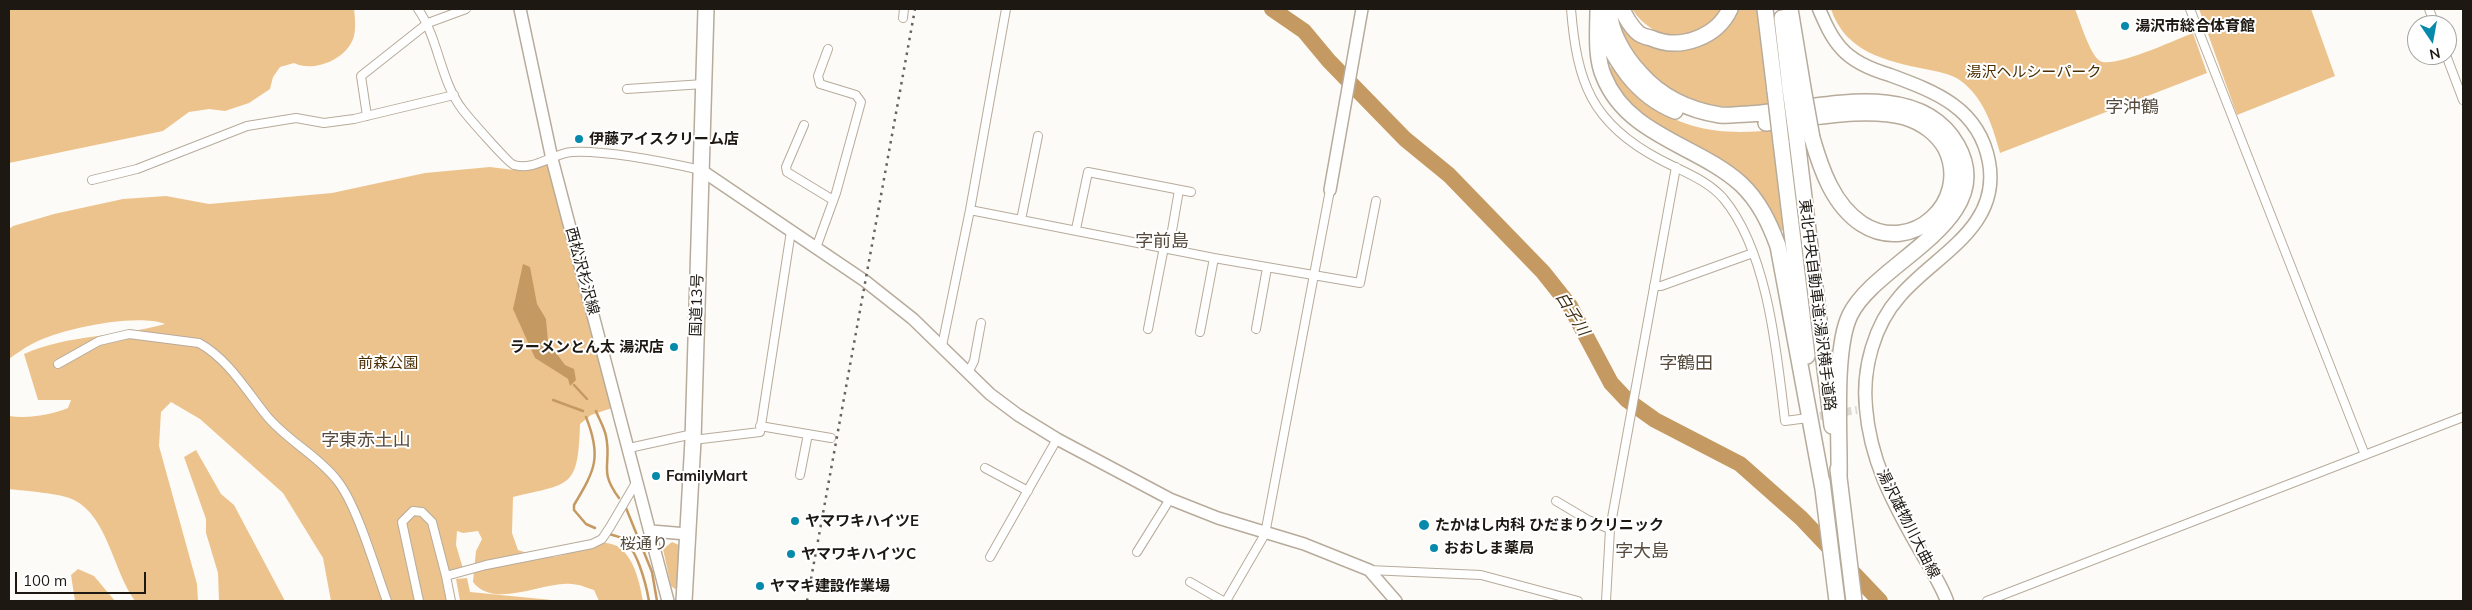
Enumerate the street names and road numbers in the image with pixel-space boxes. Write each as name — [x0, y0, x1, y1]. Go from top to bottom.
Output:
street label: 東北中央自動車道;湯沢横手道路 — [1795, 198, 1839, 412]
street label: 西松沢杉沢線 — [562, 225, 602, 317]
street label: 国道13号 — [687, 273, 707, 337]
street label: 湯沢雄物川大曲線 — [1873, 466, 1943, 582]

